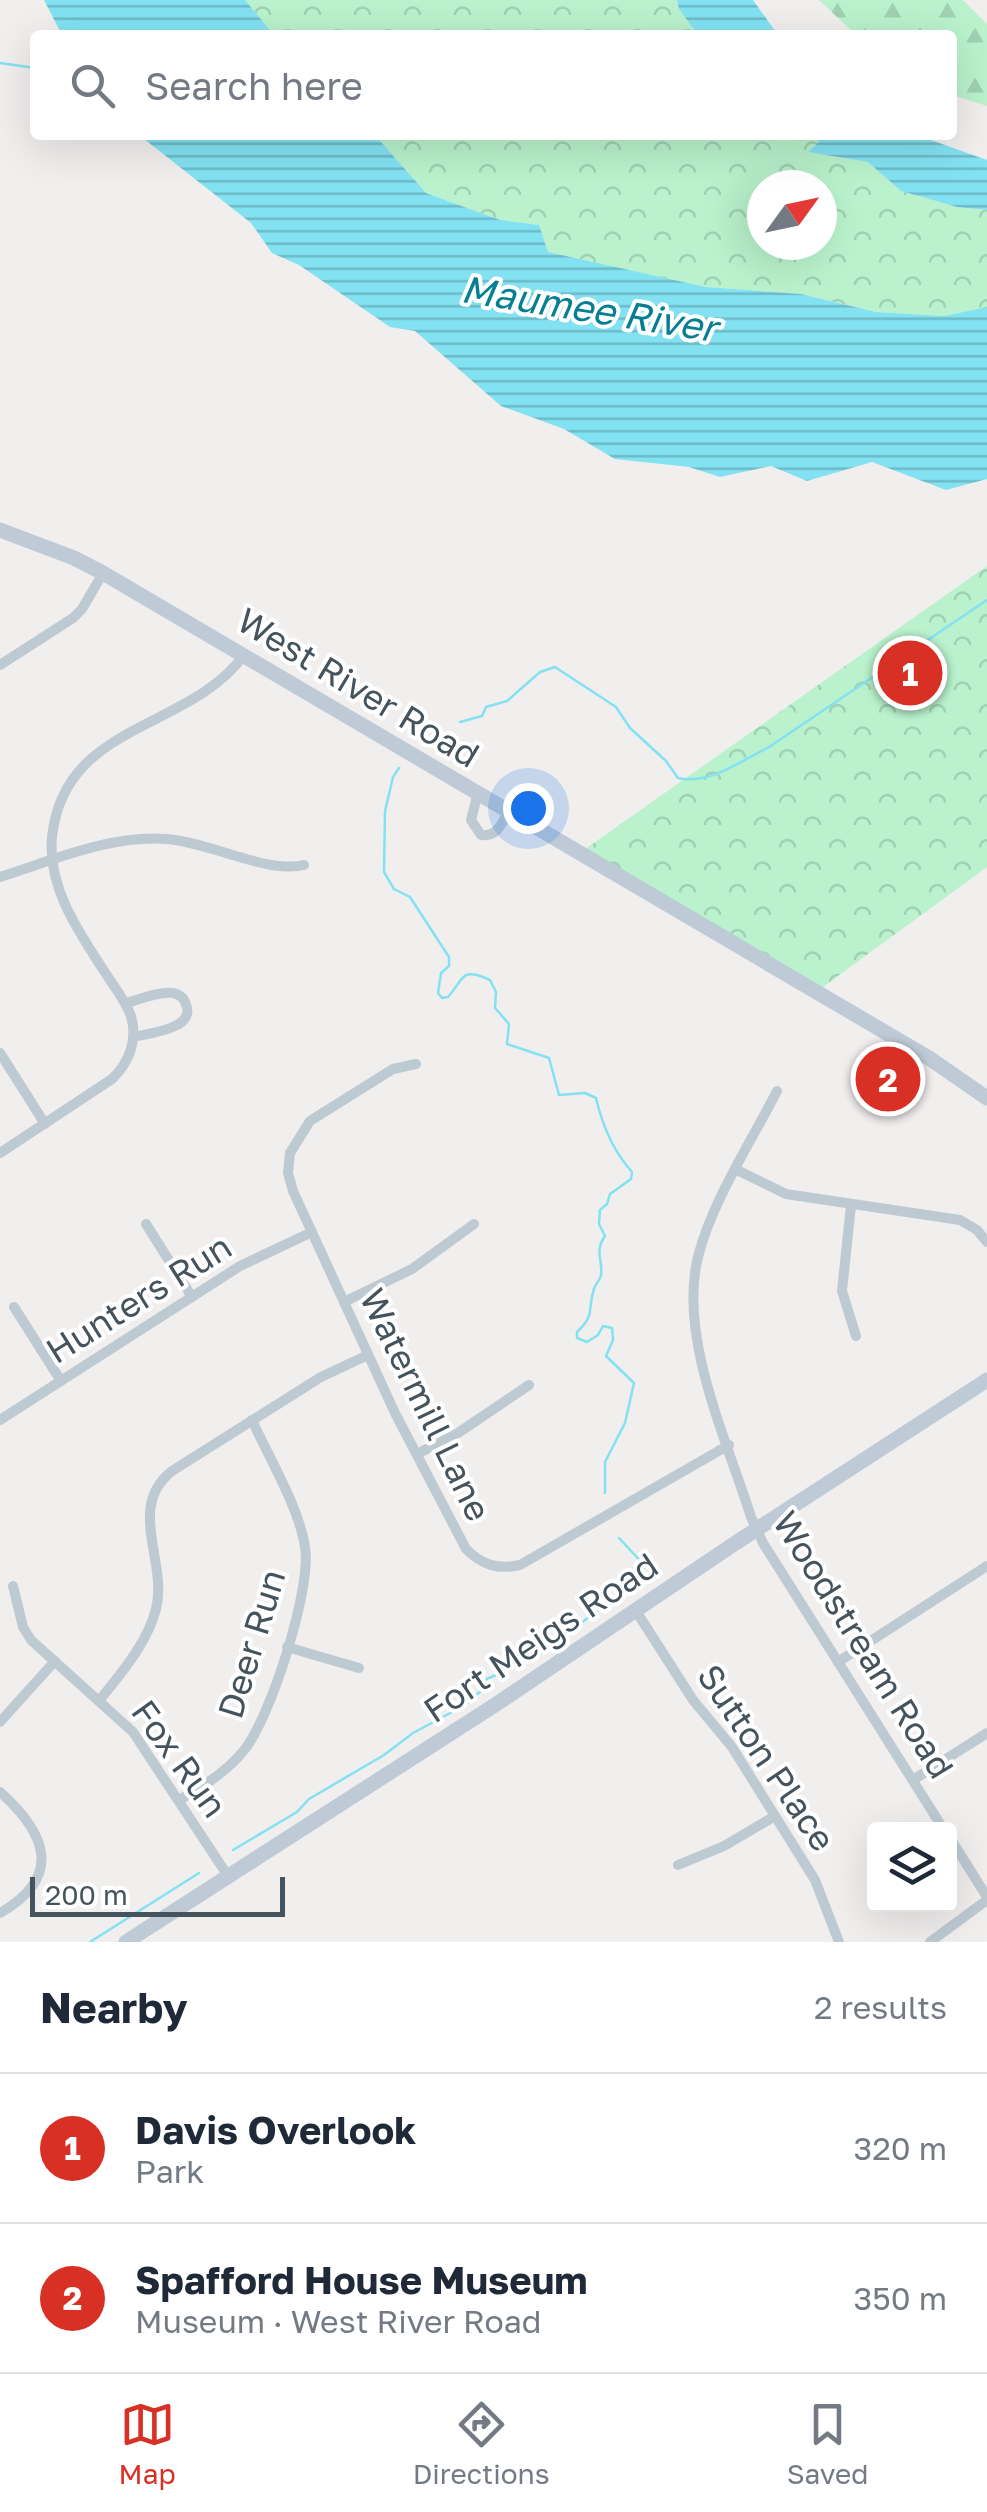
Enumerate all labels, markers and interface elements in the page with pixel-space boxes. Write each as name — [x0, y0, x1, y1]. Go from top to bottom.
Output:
search box — [30, 30, 957, 140]
icon: search — [65, 58, 120, 113]
text: Search here — [145, 63, 363, 108]
north arrow — [747, 170, 837, 260]
water label: Maumee River — [458, 265, 725, 351]
street label: West River Road — [230, 598, 487, 776]
pin: 1 — [878, 636, 942, 710]
your location — [503, 783, 554, 834]
pin: 2 — [856, 1042, 920, 1116]
street label: Hunters Run — [38, 1225, 239, 1372]
street label: Watermill Lane — [352, 1282, 500, 1527]
street label: Woodstream Road — [765, 1503, 963, 1786]
street label: Fort Meigs Road — [416, 1543, 665, 1731]
street label: Deer Run — [209, 1564, 294, 1723]
street label: Sutton Place — [689, 1656, 845, 1859]
street label: Fox Run — [123, 1692, 236, 1825]
map controls — [867, 1822, 957, 1912]
button: layers — [867, 1822, 957, 1912]
scale bar — [30, 1872, 285, 1916]
text: 200 m — [45, 1878, 128, 1911]
text: Nearby — [40, 1982, 188, 2032]
text: 2 results — [814, 1988, 947, 2026]
text: Davis Overlook — [135, 2107, 416, 2152]
text: 1 — [64, 2129, 81, 2167]
text: 320 m — [854, 2129, 947, 2167]
text: Park — [135, 2152, 204, 2190]
text: Spafford House Museum — [135, 2257, 588, 2302]
text: 2 — [63, 2279, 82, 2317]
text: 350 m — [854, 2279, 947, 2317]
text: Museum · West River Road — [135, 2302, 542, 2340]
tab: Map — [119, 2397, 176, 2490]
tab: Directions — [413, 2397, 550, 2490]
tab: Saved — [787, 2397, 868, 2490]

